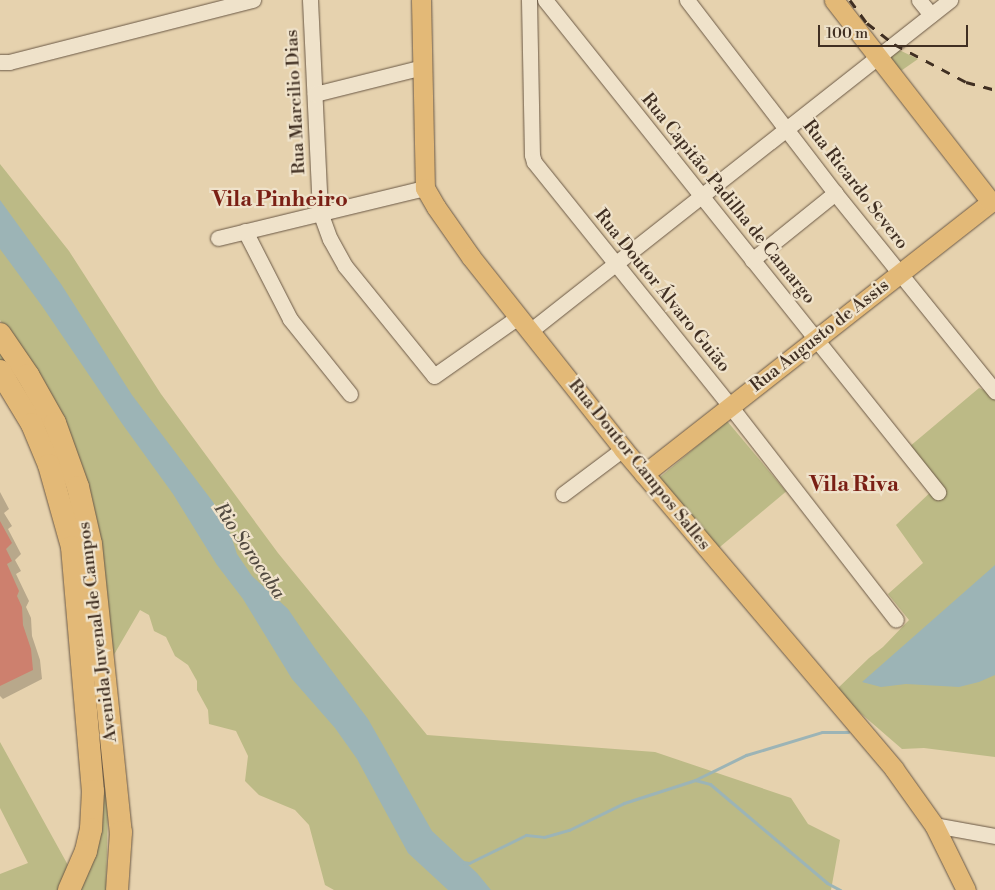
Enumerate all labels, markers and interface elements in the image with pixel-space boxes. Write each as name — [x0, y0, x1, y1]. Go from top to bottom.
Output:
scale bar — [820, 15, 970, 47]
text: 100 m — [826, 24, 868, 43]
street label: Rua Marcilio Dias — [281, 29, 311, 175]
street label: Rua Capitão Padilha de Camargo — [636, 89, 820, 309]
street label: Rua Ricardo Severo — [798, 116, 912, 254]
district label: Vila Pinheiro — [212, 187, 348, 213]
street label: Rua Doutor Álvaro Guião — [590, 205, 734, 377]
street label: Rua Augusto de Assis — [746, 275, 894, 397]
street label: Rua Doutor Campos Salles — [563, 375, 715, 555]
district label: Vila Riva — [809, 472, 899, 498]
water label: Rio Sorocaba — [208, 498, 290, 604]
street label: Avenida Juvenal de Campos — [74, 520, 122, 744]

